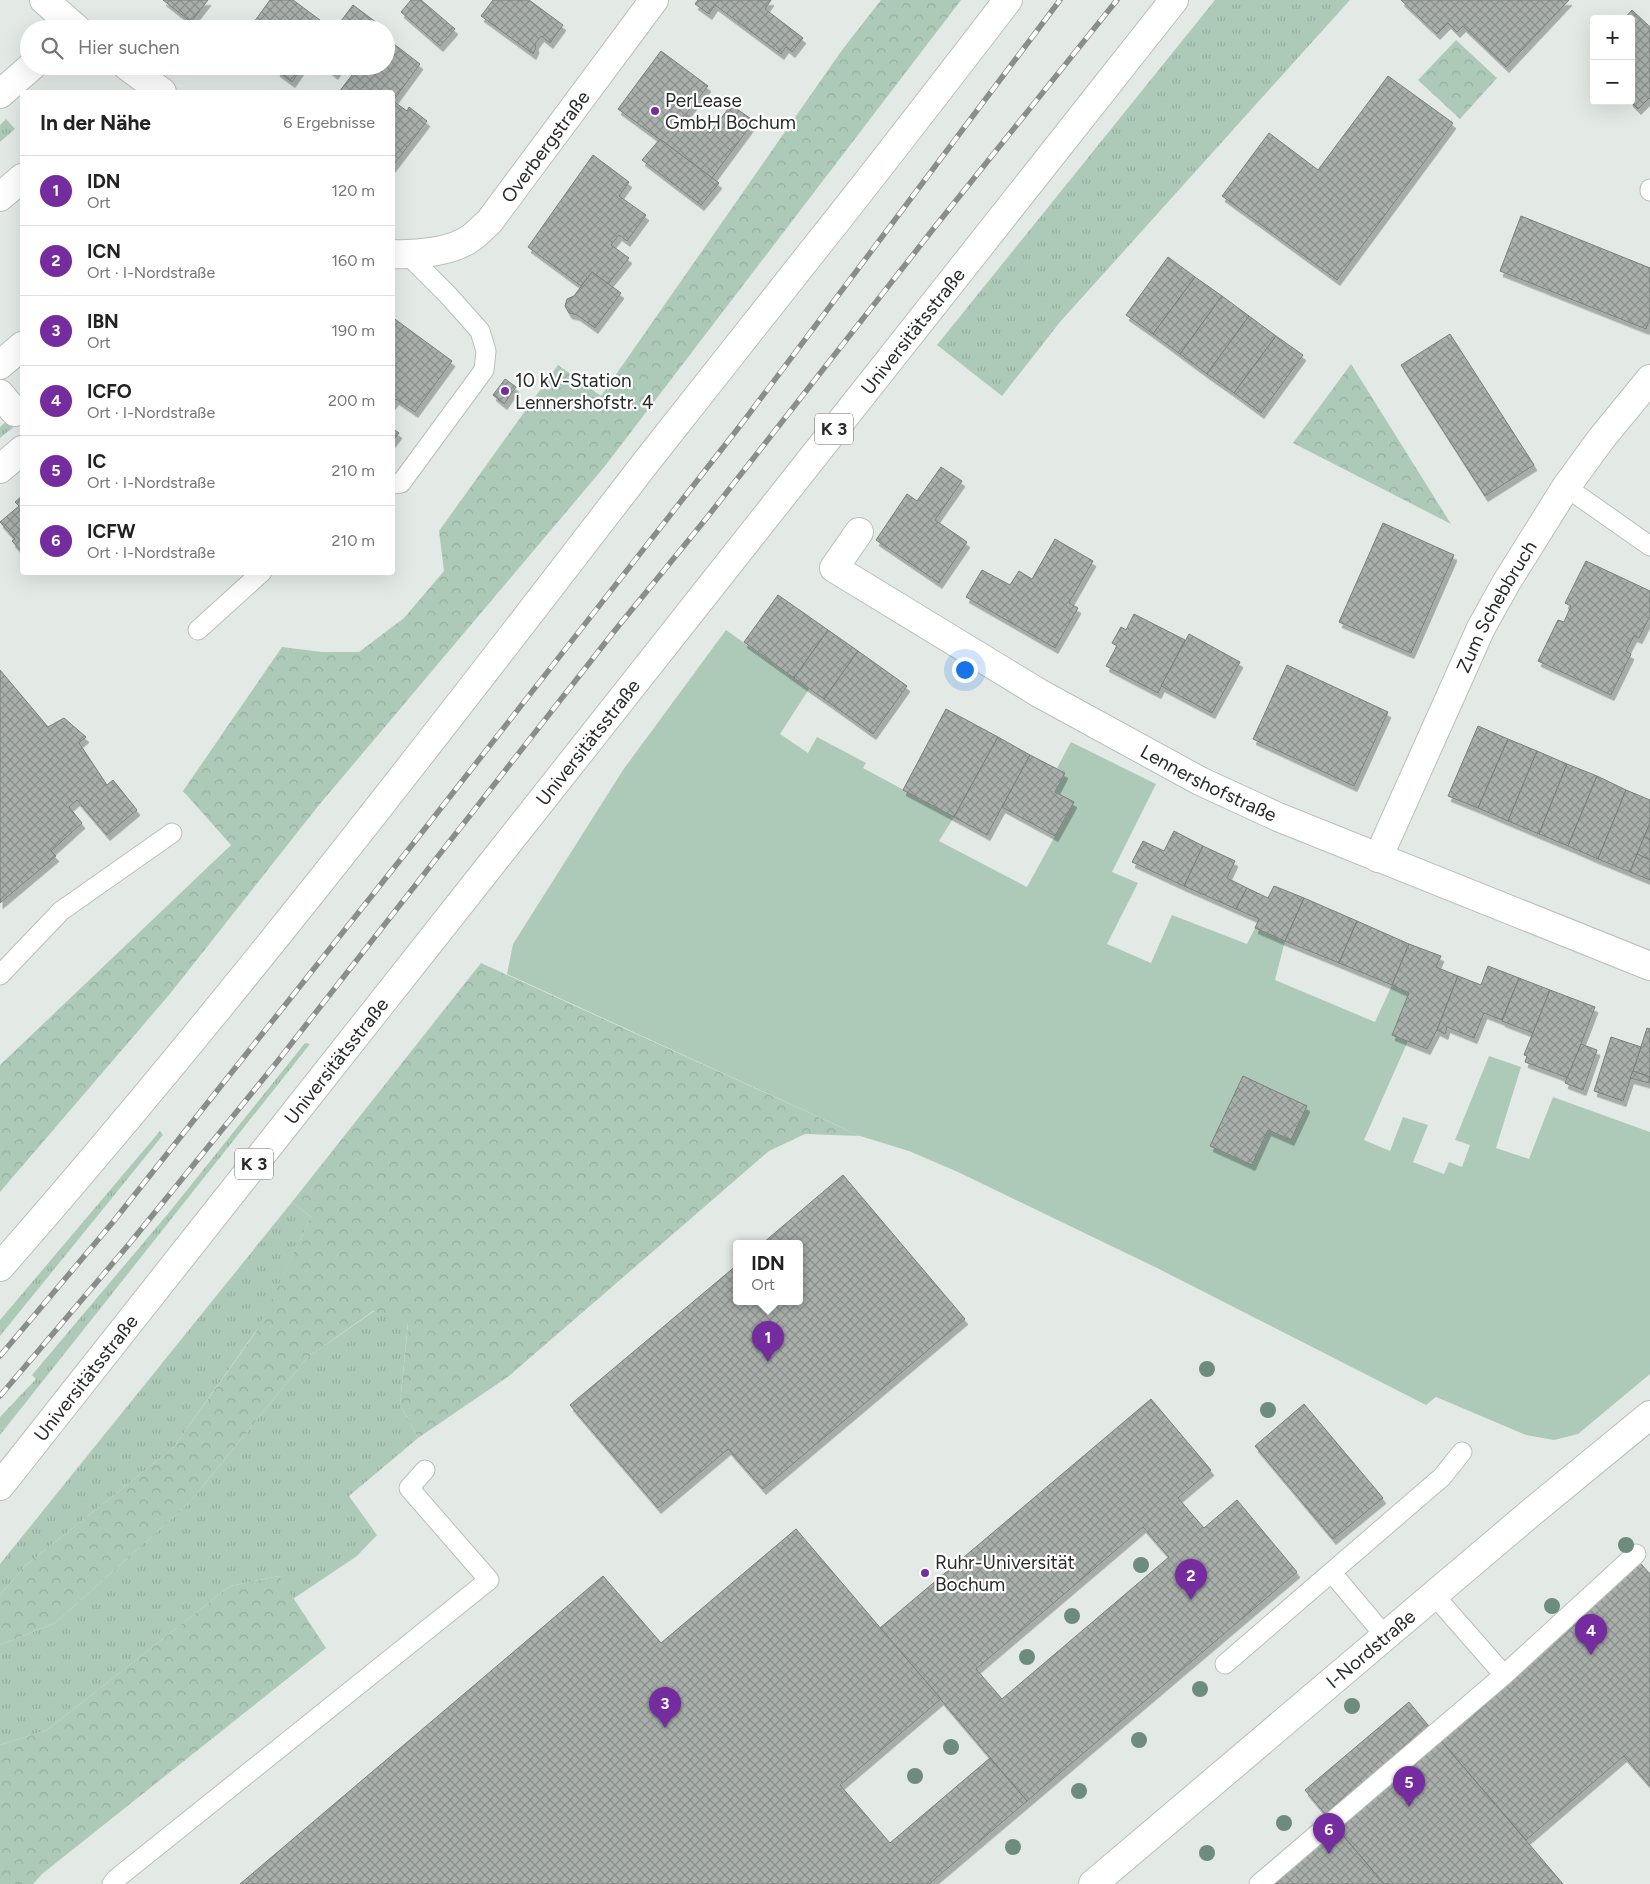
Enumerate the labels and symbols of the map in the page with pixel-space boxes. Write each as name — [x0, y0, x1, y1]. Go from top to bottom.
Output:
street label: Overbergstraße — [496, 86, 594, 207]
place label: PerLease GmbH Bochum — [665, 89, 796, 134]
marker: PerLease GmbH Bochum — [649, 105, 661, 117]
street label: Universitätsstraße — [856, 263, 969, 399]
place label: 10 kV-Station Lennershofstr. 4 — [515, 369, 654, 414]
marker: 10 kV-Station Lennershofstr. 4 — [499, 385, 511, 397]
road number: K 3 — [815, 414, 853, 444]
street label: Zum Schebbruch — [1451, 536, 1541, 676]
your location — [952, 657, 978, 683]
street label: Universitätsstraße — [531, 674, 645, 810]
street label: Lennershofstraße — [1137, 739, 1280, 826]
street label: Universitätsstraße — [279, 993, 393, 1128]
road number: K 3 — [235, 1148, 273, 1180]
street label: Universitätsstraße — [29, 1310, 142, 1445]
pin: 1 — [752, 1321, 784, 1362]
place label: Ruhr-Universität Bochum — [935, 1551, 1075, 1596]
pin: 2 — [1175, 1559, 1207, 1600]
marker: Ruhr-Universität Bochum — [919, 1567, 931, 1579]
street label: I-Nordstraße — [1321, 1604, 1420, 1693]
pin: 4 — [1575, 1614, 1607, 1655]
pin: 3 — [649, 1687, 681, 1728]
pin: 5 — [1393, 1766, 1425, 1807]
pin: 6 — [1313, 1813, 1345, 1854]

